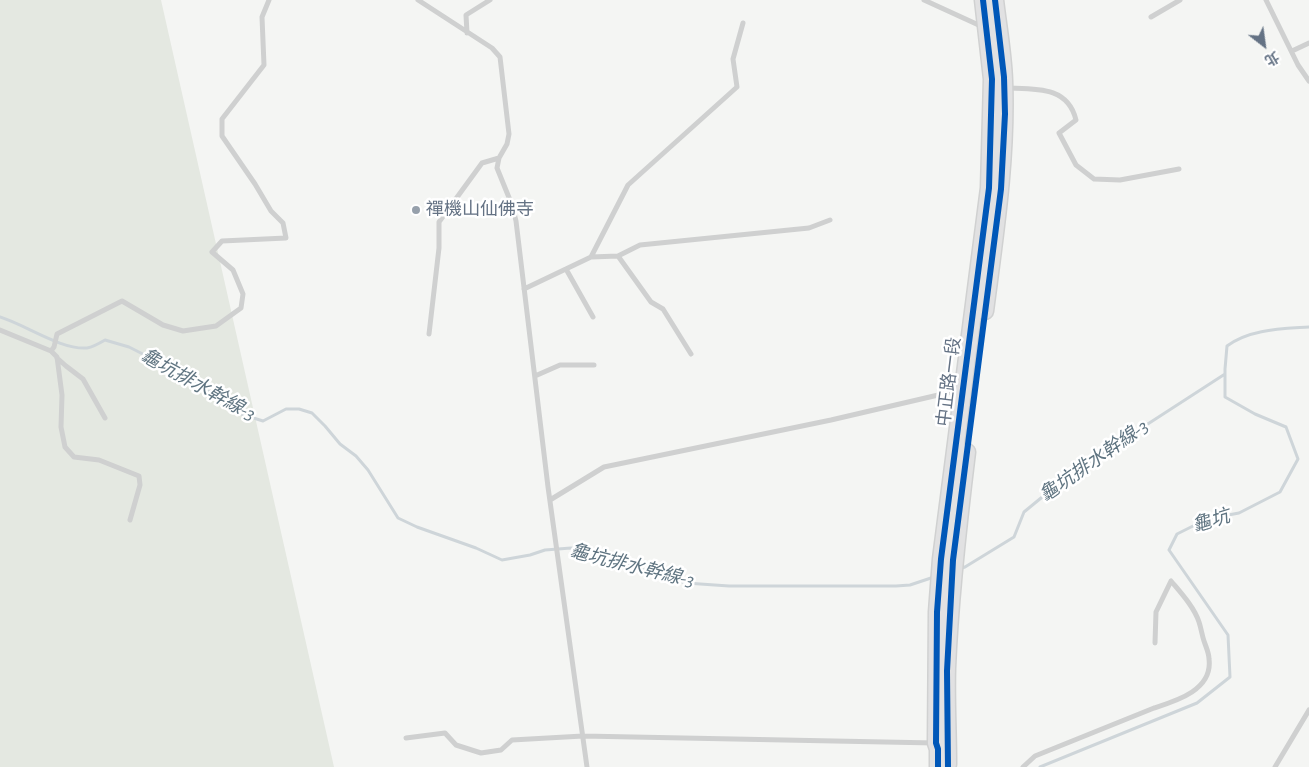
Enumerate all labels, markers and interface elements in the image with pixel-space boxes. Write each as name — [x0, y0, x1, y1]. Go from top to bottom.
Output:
north arrow — [1239, 20, 1289, 70]
text: 北 — [1262, 48, 1281, 68]
place label: 禪機山仙佛寺 — [426, 199, 534, 221]
marker: 禪機山仙佛寺 — [410, 204, 422, 216]
street label: 中正路一段 — [933, 336, 965, 428]
water label: 龜坑排水幹線-3 — [137, 344, 259, 426]
water label: 龜坑排水幹線-3 — [1035, 415, 1153, 507]
water label: 龜坑 — [1189, 505, 1233, 537]
water label: 龜坑排水幹線-3 — [567, 539, 697, 593]

